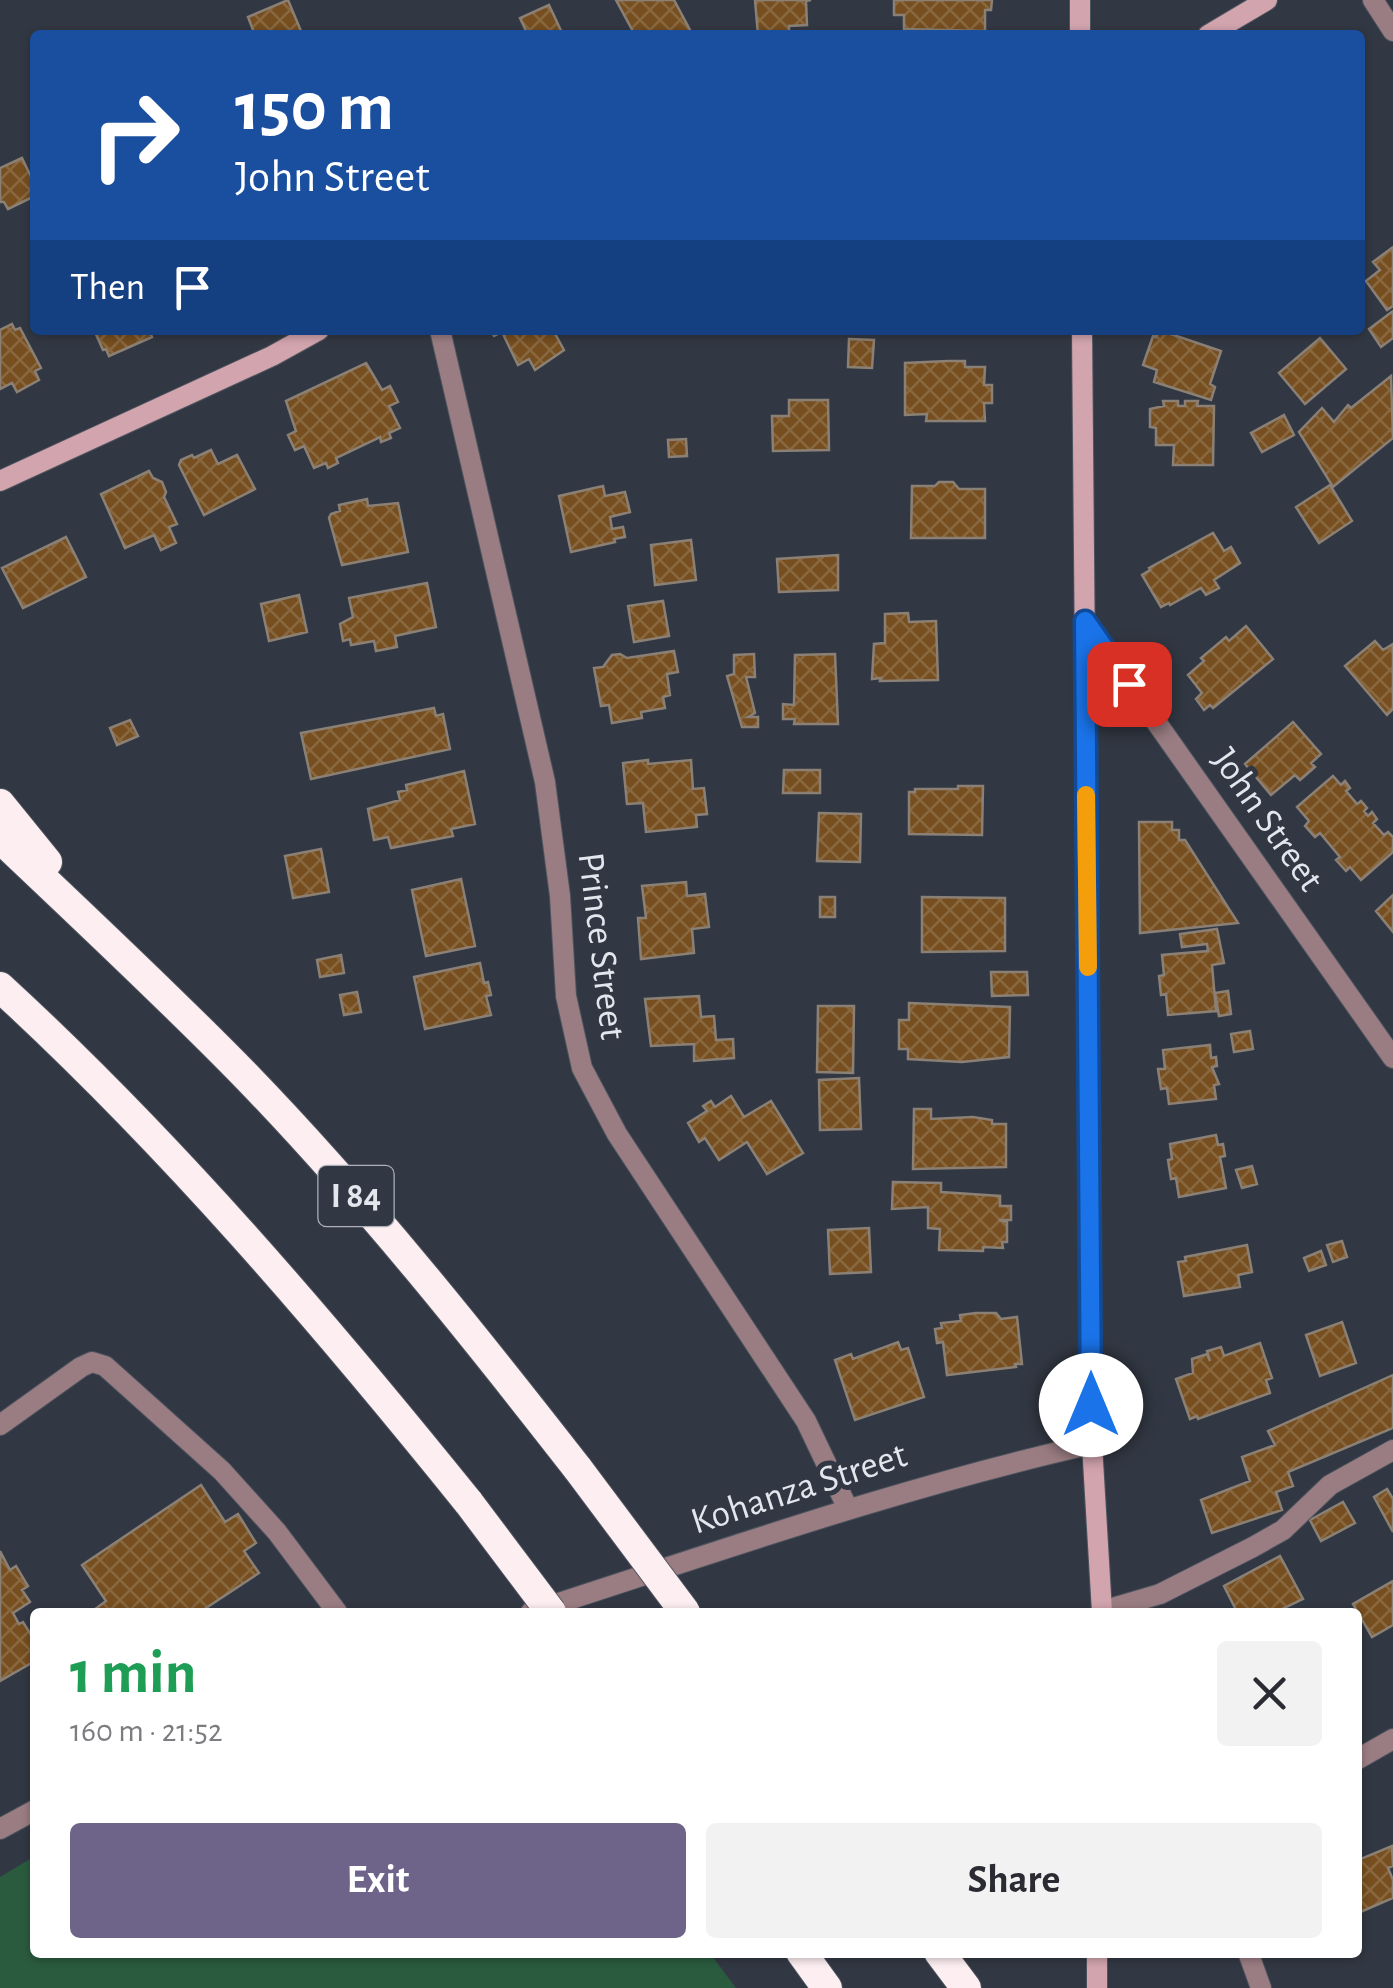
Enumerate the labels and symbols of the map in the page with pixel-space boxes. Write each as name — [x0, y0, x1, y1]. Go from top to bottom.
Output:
pin — [1087, 642, 1172, 727]
street label: John Street — [1204, 742, 1330, 898]
street label: Prince Street — [571, 850, 631, 1042]
road number: I 84 — [318, 1166, 394, 1226]
position arrow — [1039, 1353, 1143, 1457]
street label: Kohanza Street — [687, 1436, 911, 1542]

